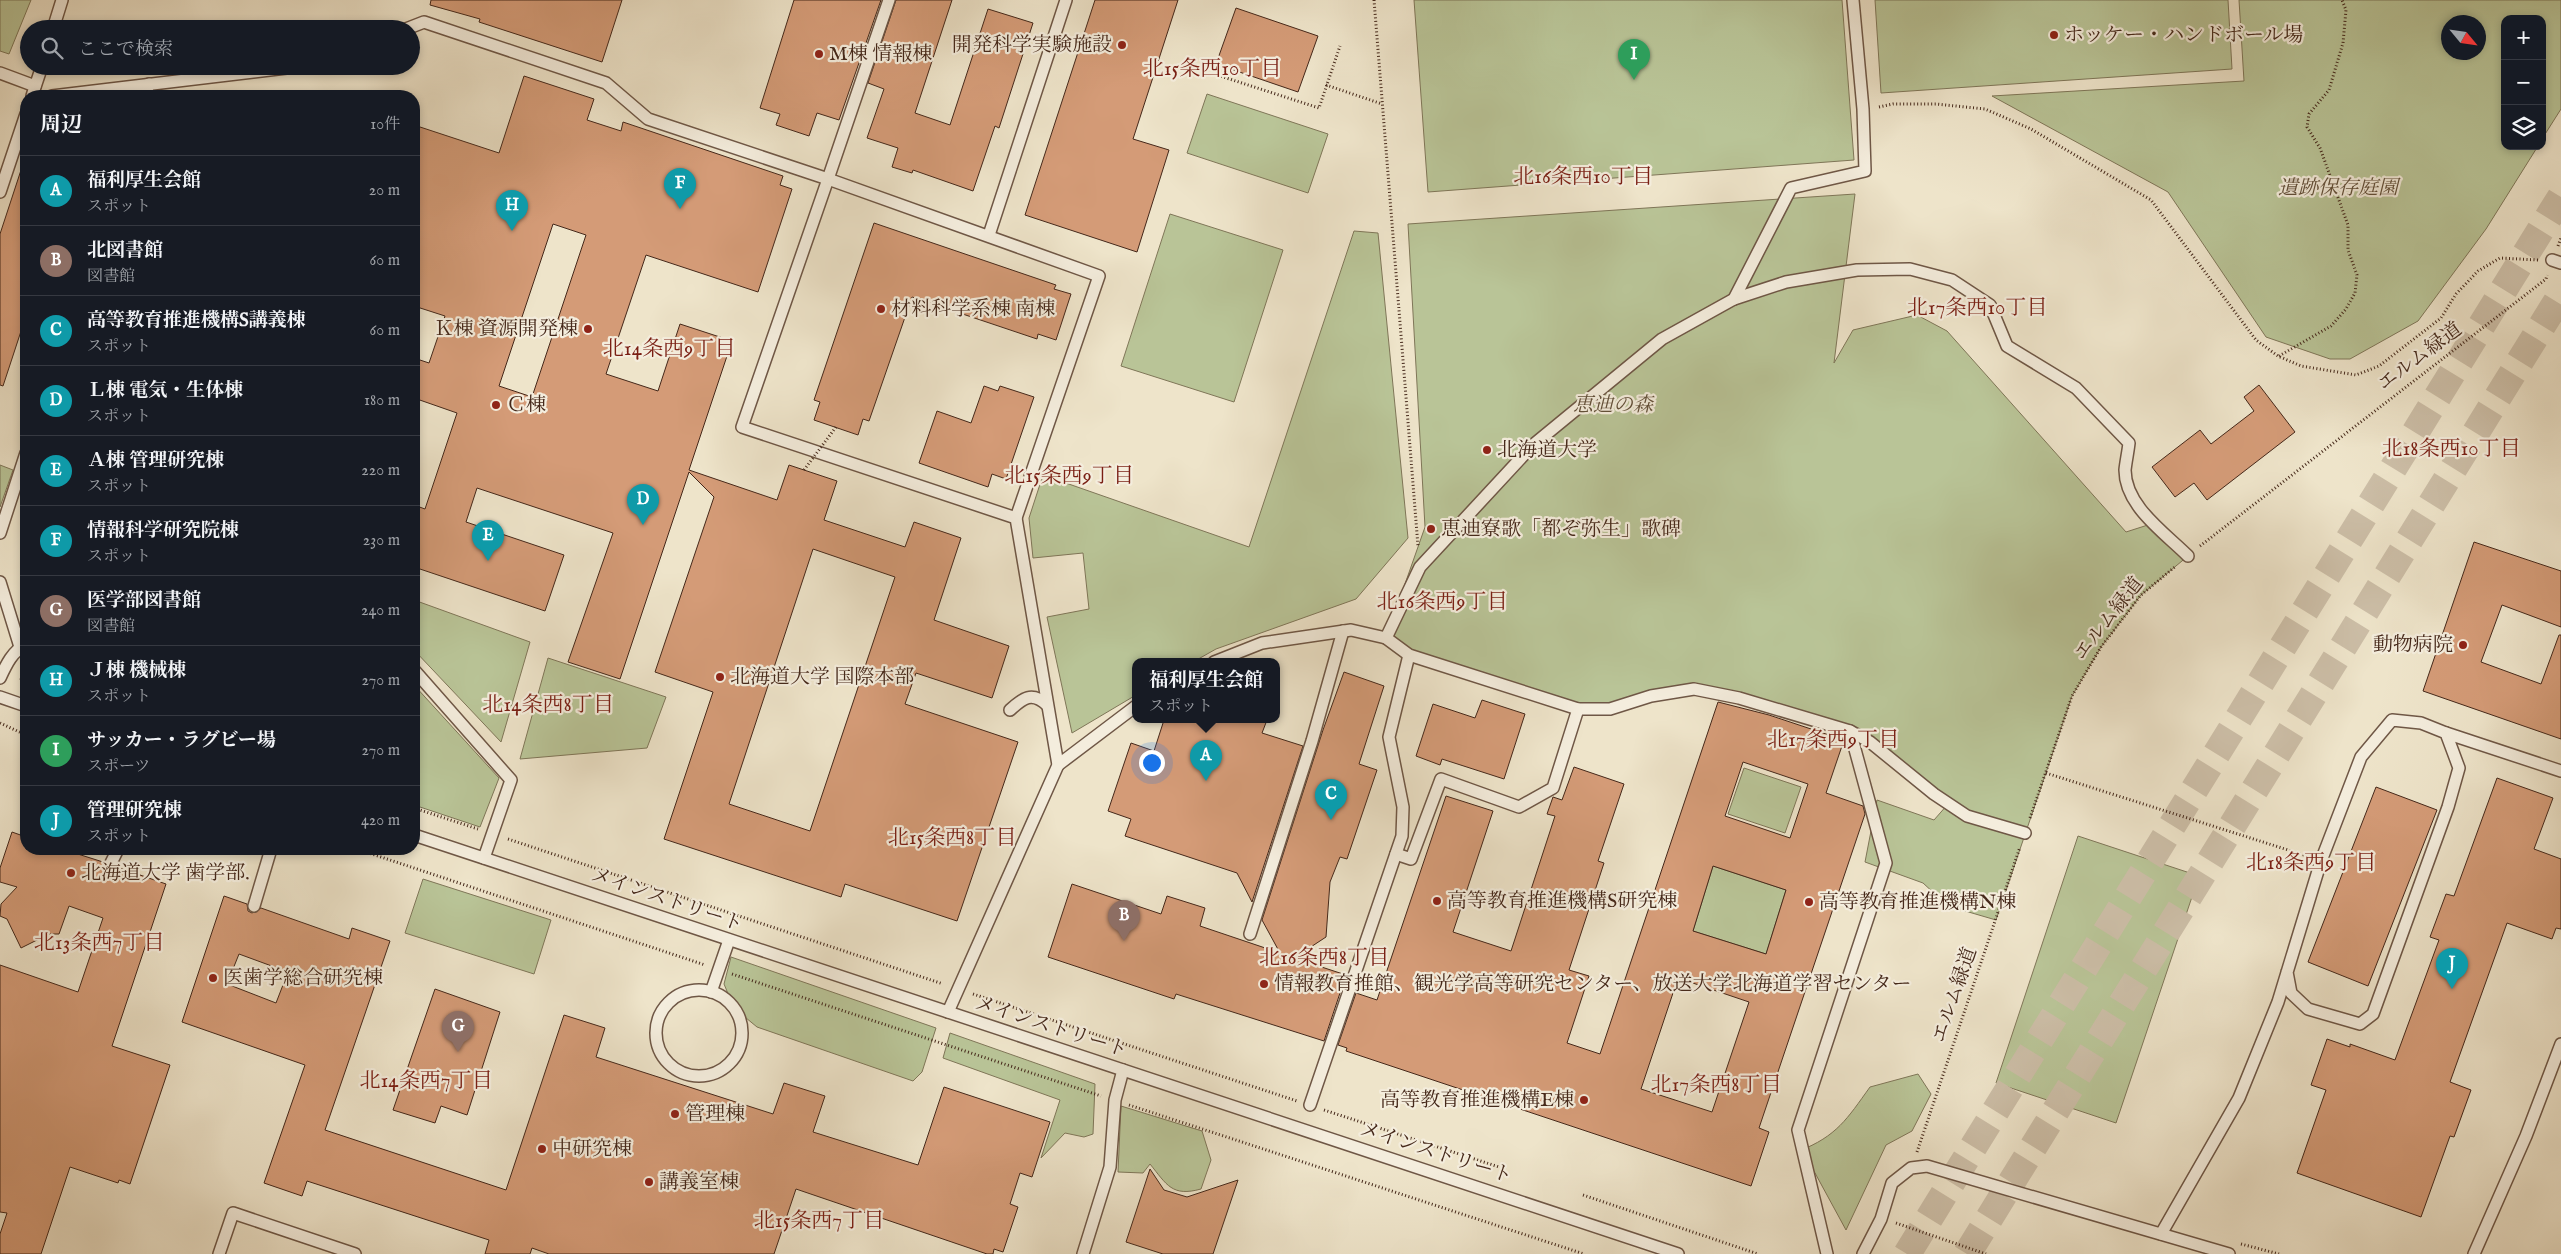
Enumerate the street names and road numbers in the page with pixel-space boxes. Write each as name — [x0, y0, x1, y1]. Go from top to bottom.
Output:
street label: エルム緑道 — [2373, 317, 2467, 397]
street label: エルム緑道 — [2069, 572, 2149, 666]
street label: メインストリート — [588, 862, 746, 938]
street label: エルム緑道 — [1927, 944, 1983, 1046]
street label: メインストリート — [972, 991, 1130, 1063]
street label: メインストリート — [1357, 1117, 1515, 1189]

